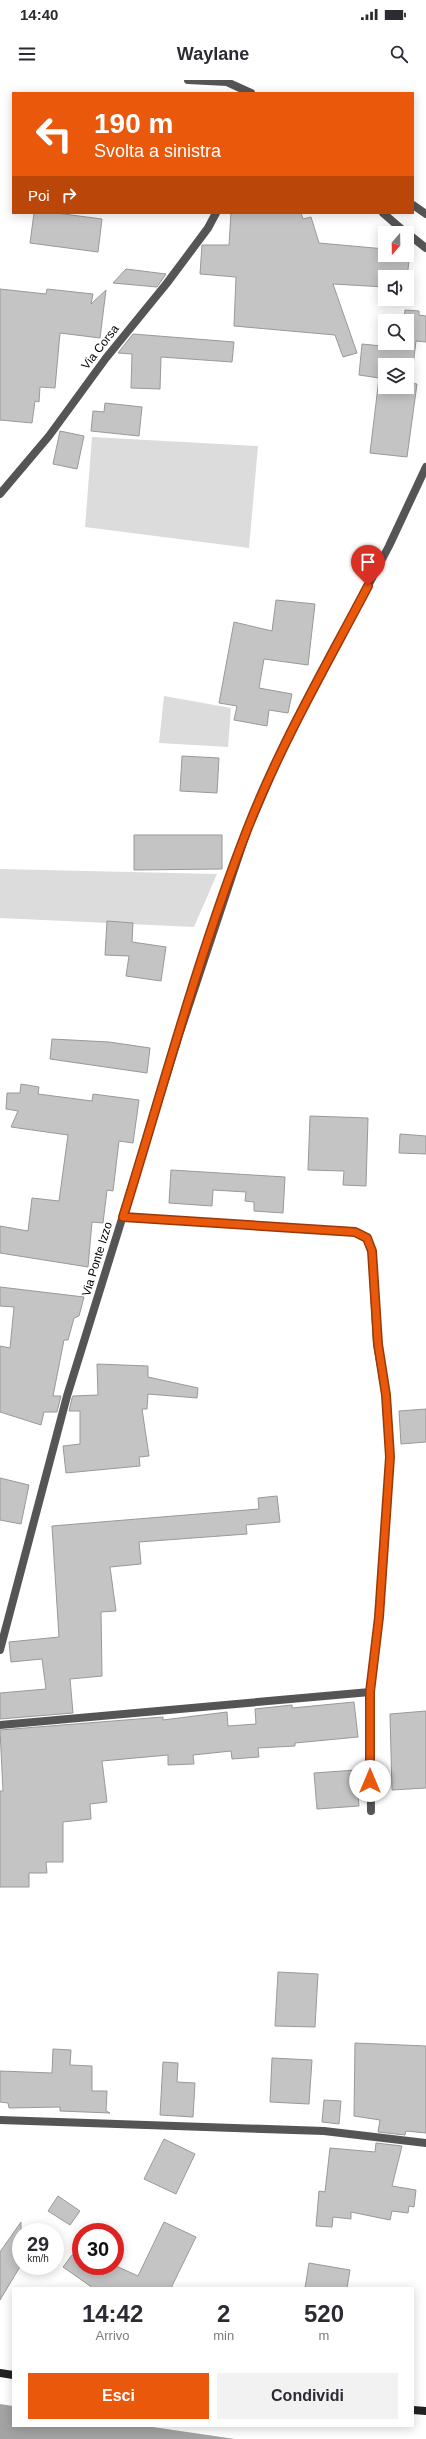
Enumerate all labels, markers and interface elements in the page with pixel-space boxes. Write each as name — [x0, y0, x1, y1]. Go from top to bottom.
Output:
text: 14:40 — [20, 6, 58, 23]
icon: menu — [16, 43, 38, 65]
icon: search — [388, 43, 410, 65]
text: Waylane — [177, 44, 249, 64]
icon: left — [28, 108, 80, 160]
text: 190 m — [94, 108, 173, 139]
text: Svolta a sinistra — [94, 141, 221, 161]
icon: right — [58, 184, 80, 206]
text: Poi — [28, 187, 50, 204]
north arrow — [378, 226, 414, 262]
map controls — [378, 226, 414, 394]
button: sound — [378, 270, 414, 306]
button: search — [378, 314, 414, 350]
street label: Via Corsa — [78, 322, 122, 372]
button: layers — [378, 358, 414, 394]
pin — [351, 545, 385, 586]
icon: arrive — [357, 551, 379, 573]
street label: Via Ponte Izzo — [79, 1220, 115, 1298]
position arrow — [349, 1760, 391, 1802]
speed limit sign: 30 — [72, 2223, 124, 2275]
text: 29 — [27, 2233, 49, 2255]
text: km/h — [27, 2253, 49, 2264]
text: 14:42 — [82, 2300, 143, 2327]
text: 2 — [217, 2300, 230, 2327]
text: 520 — [304, 2300, 344, 2327]
text: Arrivo — [96, 2328, 130, 2343]
text: min — [213, 2328, 234, 2343]
text: m — [319, 2328, 329, 2343]
button: Esci — [28, 2373, 209, 2419]
button: Condividi — [217, 2373, 398, 2419]

